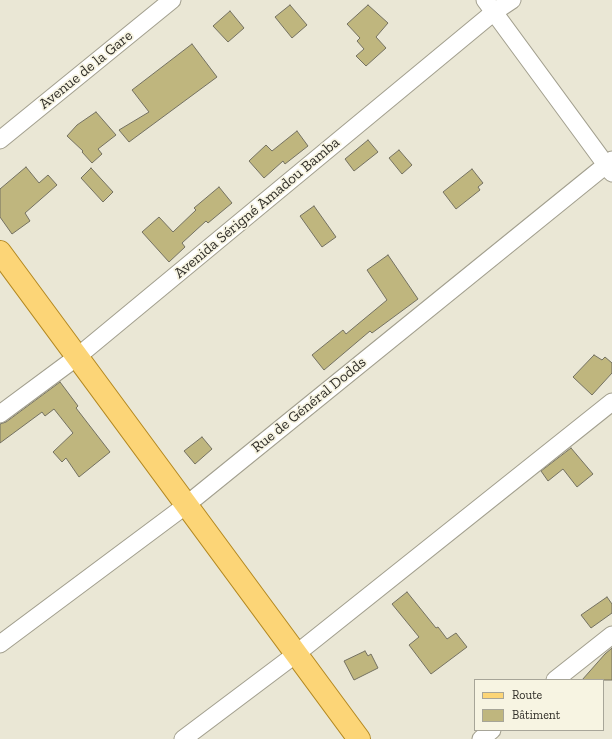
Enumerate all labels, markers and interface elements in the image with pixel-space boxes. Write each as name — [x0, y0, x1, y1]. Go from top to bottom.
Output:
street label: Avenue de la Gare — [36, 27, 136, 113]
street label: Avenida Sérigné Amadou Bamba — [171, 134, 343, 282]
street label: Rue de Général Dodds — [248, 353, 370, 457]
legend — [474, 679, 604, 731]
text: Route — [512, 688, 542, 702]
text: Bâtiment — [512, 708, 560, 722]

